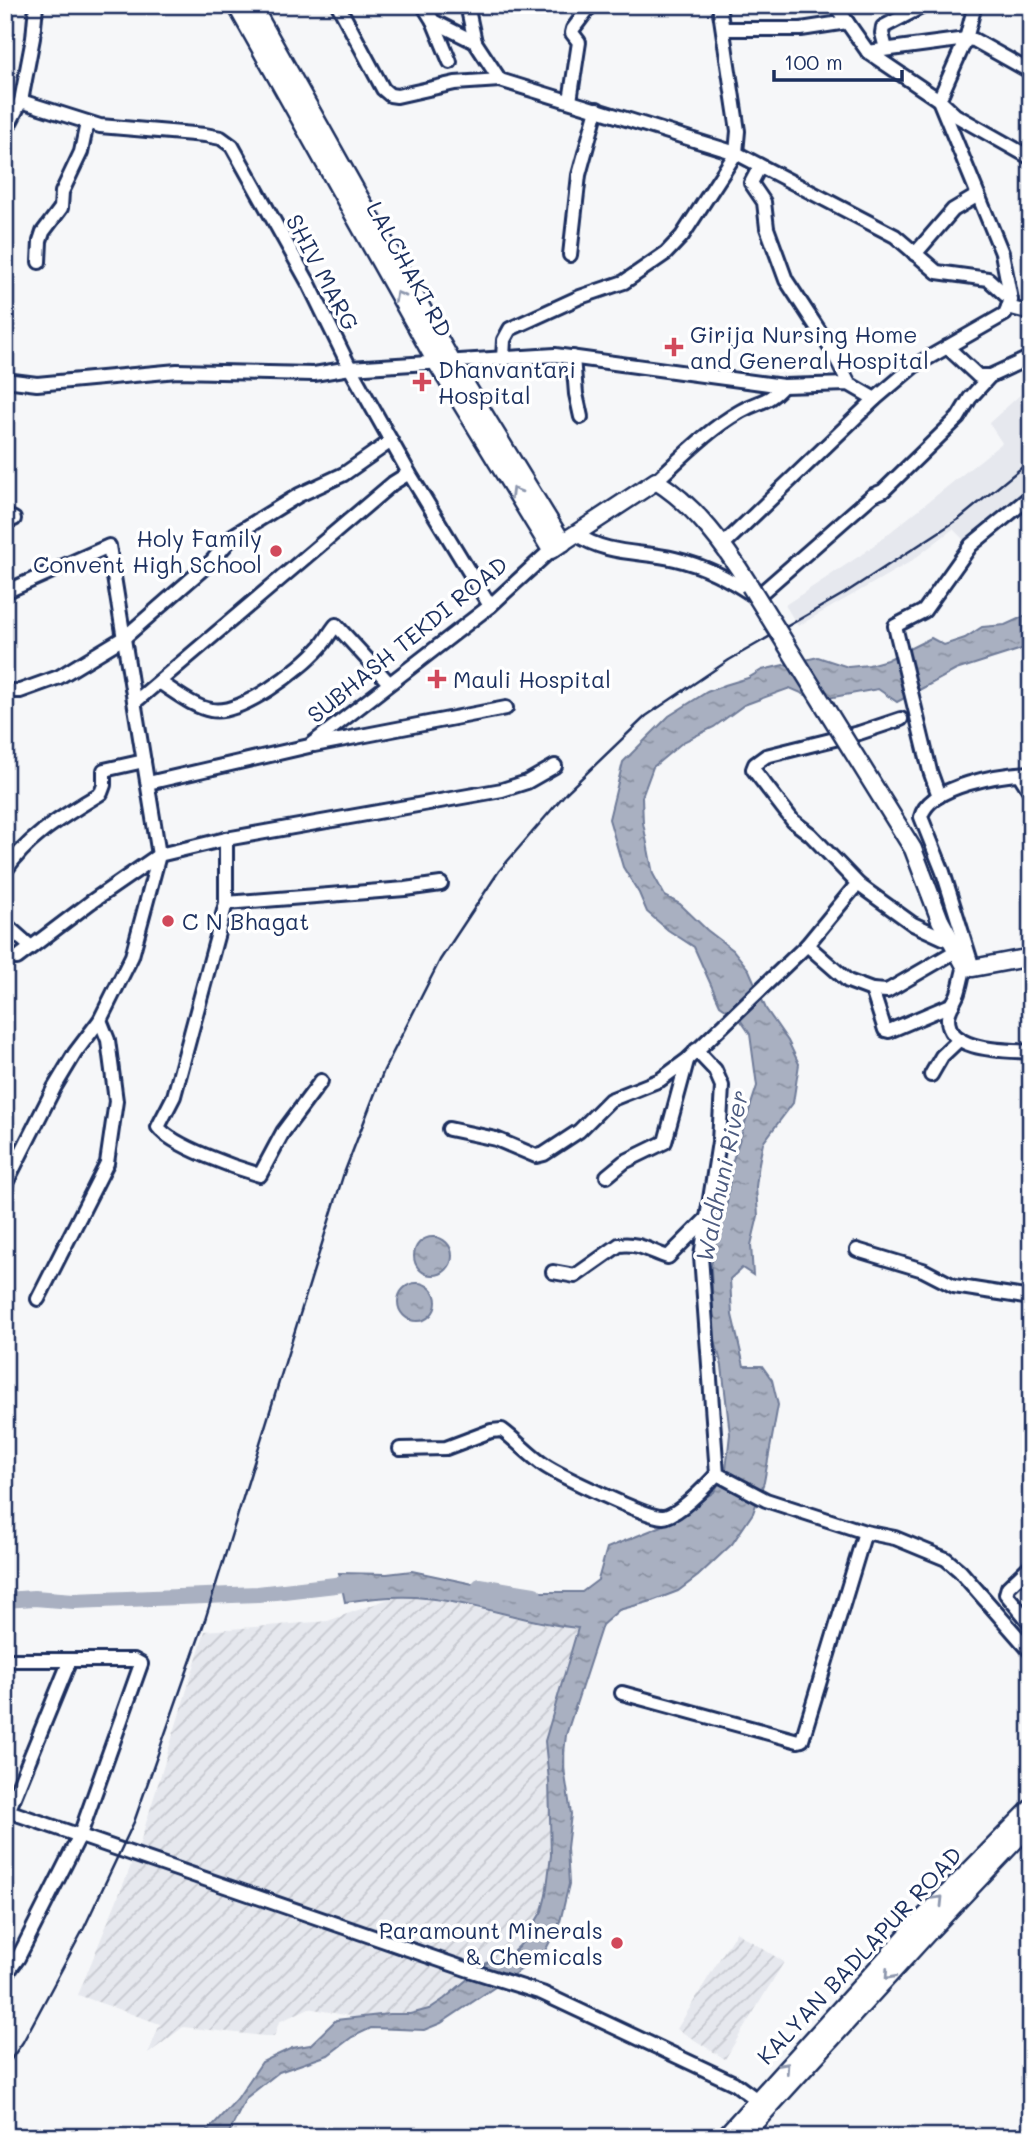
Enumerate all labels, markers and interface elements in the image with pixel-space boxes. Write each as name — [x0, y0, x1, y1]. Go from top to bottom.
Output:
scale bar — [774, 38, 901, 82]
text: 100 m — [784, 48, 843, 75]
street label: LALCHAKI RD — [360, 196, 460, 342]
street label: SHIV MARG — [280, 209, 366, 335]
one-way arrow — [394, 291, 407, 304]
place label: Girija Nursing Home and General Hospital — [690, 319, 929, 375]
marker: Girija Nursing Home and General Hospital — [664, 337, 684, 357]
place label: Dhanvantari Hospital — [438, 354, 576, 410]
marker: Dhanvantari Hospital — [412, 372, 432, 392]
one-way arrow — [511, 486, 524, 499]
place label: Holy Family Convent High School — [33, 523, 262, 579]
marker: Holy Family Convent High School — [268, 543, 284, 559]
street label: SUBHASH TEKDI ROAD — [301, 549, 513, 729]
place label: Mauli Hospital — [453, 664, 611, 694]
marker: Mauli Hospital — [427, 669, 447, 689]
place label: C N Bhagat — [182, 906, 310, 936]
marker: C N Bhagat — [160, 913, 176, 929]
water label: Waldhuni River — [688, 1087, 754, 1265]
street label: KALYAN BADLAPUR ROAD — [750, 1840, 968, 2070]
one-way arrow — [931, 1895, 944, 1908]
place label: Paramount Minerals & Chemicals — [379, 1915, 603, 1971]
marker: Paramount Minerals & Chemicals — [609, 1935, 625, 1951]
one-way arrow — [885, 1967, 897, 1980]
one-way arrow — [777, 2062, 789, 2075]

